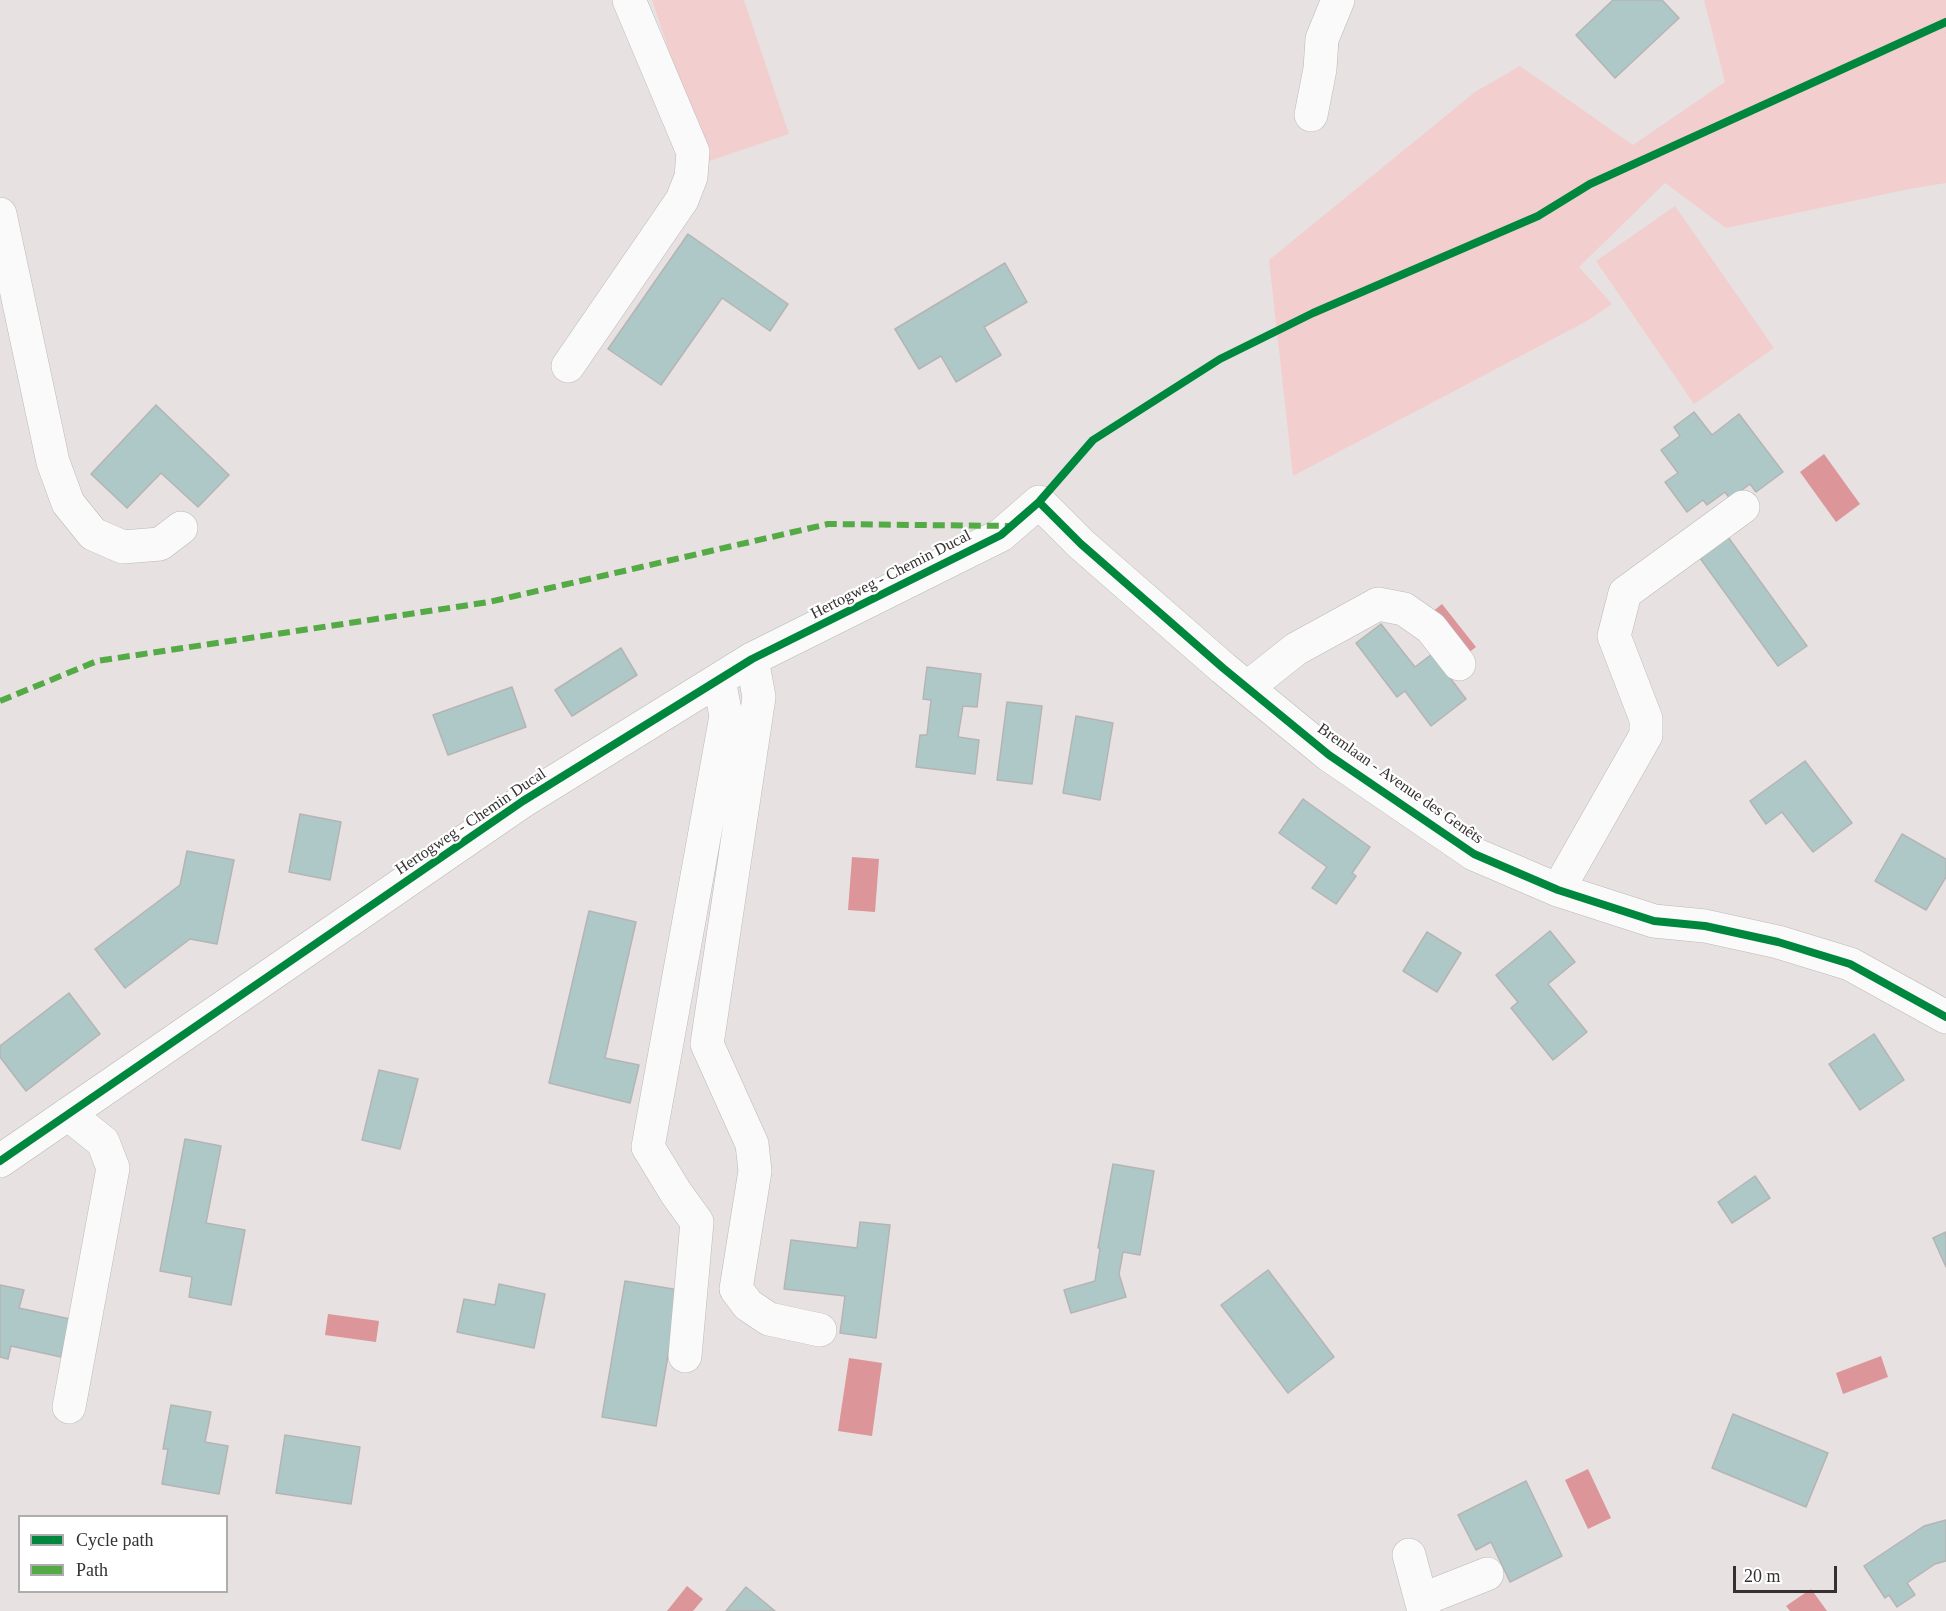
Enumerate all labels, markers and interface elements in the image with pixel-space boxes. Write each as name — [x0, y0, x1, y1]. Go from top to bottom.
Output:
street label: Hertogweg - Chemin Ducal — [808, 526, 974, 624]
street label: Bremlaan - Avenue des Genêts — [1313, 719, 1487, 849]
street label: Hertogweg - Chemin Ducal — [392, 764, 550, 880]
legend — [18, 1515, 228, 1593]
text: Cycle path — [76, 1530, 153, 1550]
scale bar — [1736, 1554, 1840, 1592]
text: Path — [76, 1560, 108, 1580]
text: 20 m — [1744, 1566, 1781, 1586]

